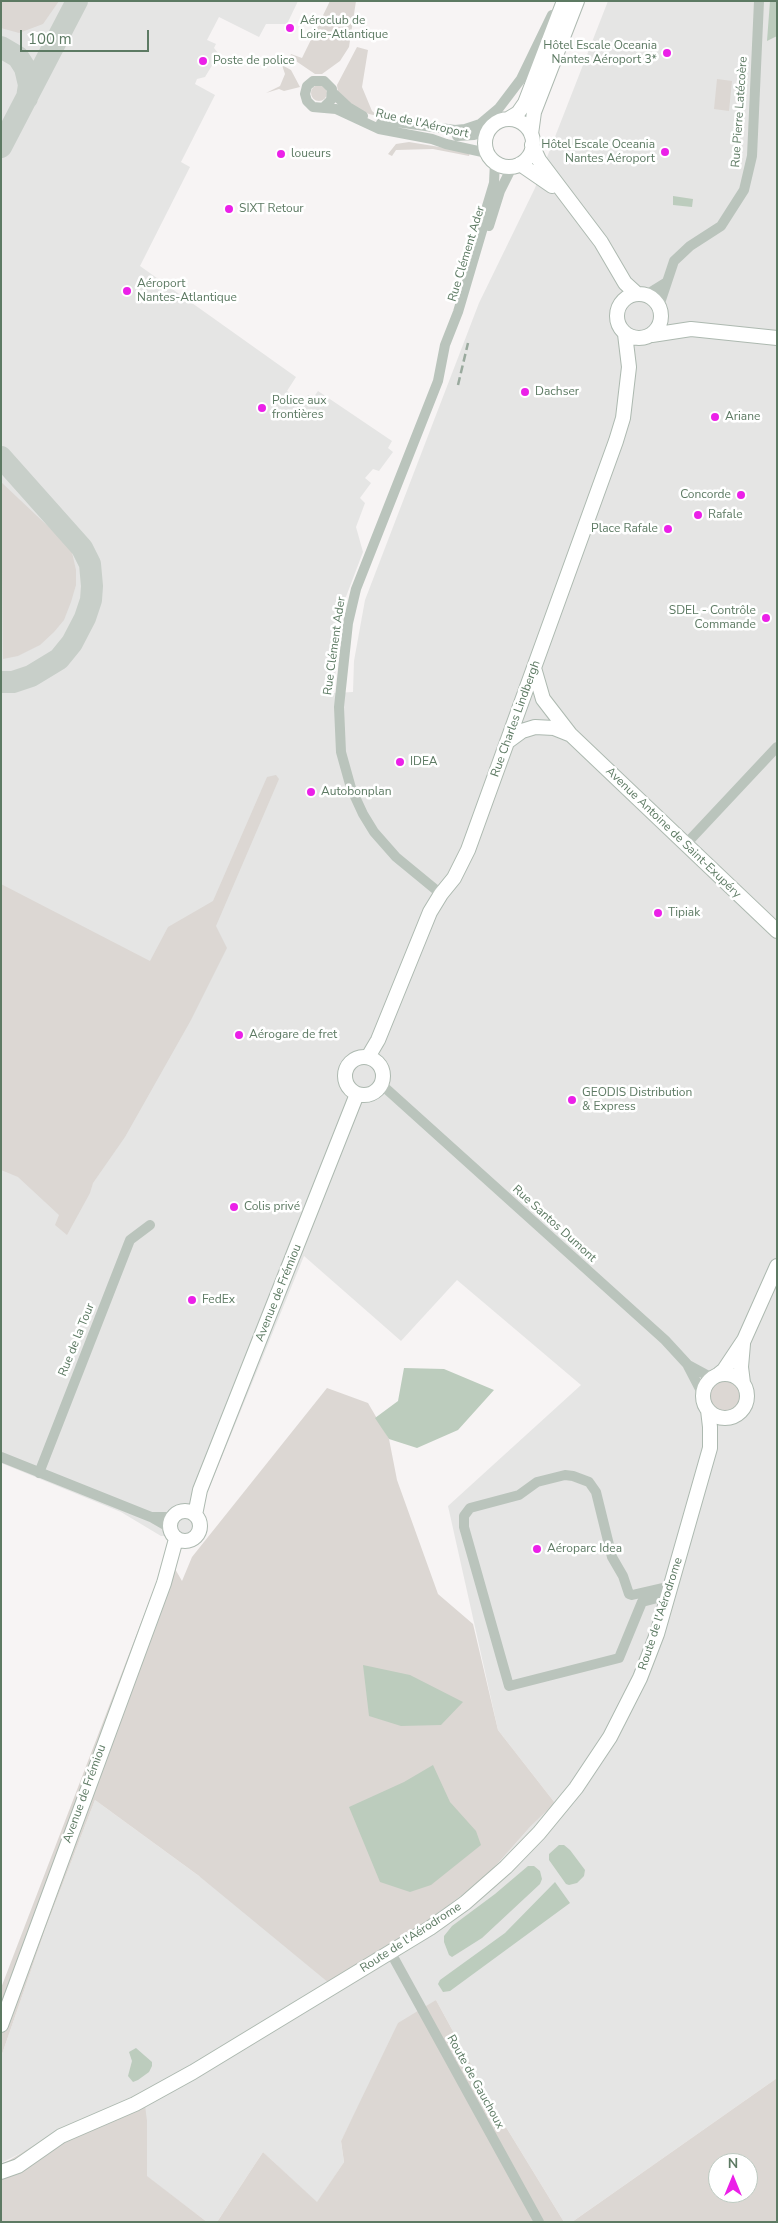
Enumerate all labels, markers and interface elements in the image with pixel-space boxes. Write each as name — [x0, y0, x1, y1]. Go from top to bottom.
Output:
place label: Aéroclub de Loire-Atlantique — [300, 14, 388, 42]
scale bar — [22, 20, 151, 52]
marker: Aéroclub de Loire-Atlantique — [284, 22, 296, 34]
text: 100 m — [28, 29, 72, 49]
place label: Hôtel Escale Oceania Nantes Aéroport 3* — [543, 39, 657, 67]
marker: Hôtel Escale Oceania Nantes Aéroport 3* — [661, 47, 673, 59]
place label: Poste de police — [213, 54, 295, 68]
marker: Poste de police — [197, 55, 209, 67]
street label: Rue Pierre Latécoère — [729, 56, 751, 168]
street label: Rue de l'Aéroport — [374, 106, 470, 142]
place label: Hôtel Escale Oceania Nantes Aéroport — [541, 138, 655, 166]
marker: Hôtel Escale Oceania Nantes Aéroport — [659, 146, 671, 158]
place label: loueurs — [291, 147, 331, 161]
marker: loueurs — [275, 148, 287, 160]
place label: SIXT Retour — [239, 202, 304, 216]
marker: SIXT Retour — [223, 203, 235, 215]
street label: Rue Clément Ader — [446, 204, 488, 304]
place label: Aéroport Nantes-Atlantique — [137, 277, 237, 305]
marker: Aéroport Nantes-Atlantique — [121, 285, 133, 297]
place label: Dachser — [535, 385, 579, 399]
marker: Dachser — [519, 386, 531, 398]
place label: Police aux frontières — [272, 394, 327, 422]
marker: Police aux frontières — [256, 402, 268, 414]
place label: Ariane — [725, 410, 760, 424]
marker: Ariane — [709, 411, 721, 423]
place label: Concorde — [680, 488, 731, 502]
marker: Concorde — [735, 489, 747, 501]
place label: Rafale — [708, 508, 743, 522]
marker: Rafale — [692, 509, 704, 521]
place label: Place Rafale — [591, 522, 658, 536]
marker: Place Rafale — [662, 523, 674, 535]
street label: Rue Clément Ader — [321, 596, 349, 696]
place label: SDEL - Contrôle Commande — [669, 604, 756, 632]
marker: SDEL - Contrôle Commande — [760, 612, 772, 624]
street label: Rue Charles Lindbergh — [488, 659, 544, 779]
place label: IDEA — [410, 755, 438, 769]
marker: IDEA — [394, 756, 406, 768]
street label: Avenue Antoine de Saint-Exupéry — [602, 764, 744, 902]
place label: Autobonplan — [321, 785, 391, 799]
marker: Autobonplan — [305, 786, 317, 798]
place label: Tipiak — [668, 906, 700, 920]
marker: Tipiak — [652, 907, 664, 919]
place label: Aérogare de fret — [249, 1028, 337, 1042]
marker: Aérogare de fret — [233, 1029, 245, 1041]
place label: GEODIS Distribution & Express — [582, 1086, 692, 1114]
marker: GEODIS Distribution & Express — [566, 1094, 578, 1106]
street label: Rue Santos Dumont — [509, 1183, 599, 1265]
place label: Colis privé — [244, 1200, 300, 1214]
marker: Colis privé — [228, 1201, 240, 1213]
street label: Avenue de Frémiou — [253, 1242, 305, 1344]
place label: FedEx — [202, 1293, 235, 1307]
marker: FedEx — [186, 1294, 198, 1306]
street label: Rue de la Tour — [56, 1301, 98, 1379]
place label: Aéroparc Idea — [547, 1542, 622, 1556]
marker: Aéroparc Idea — [531, 1543, 543, 1555]
street label: Route de l'Aérodrome — [636, 1556, 686, 1672]
street label: Avenue de Frémiou — [60, 1743, 110, 1845]
street label: Route de l'Aérodrome — [358, 1900, 464, 1976]
street label: Route de Gauchoux — [443, 2032, 507, 2132]
north arrow — [708, 2153, 758, 2203]
text: N — [728, 2154, 738, 2173]

